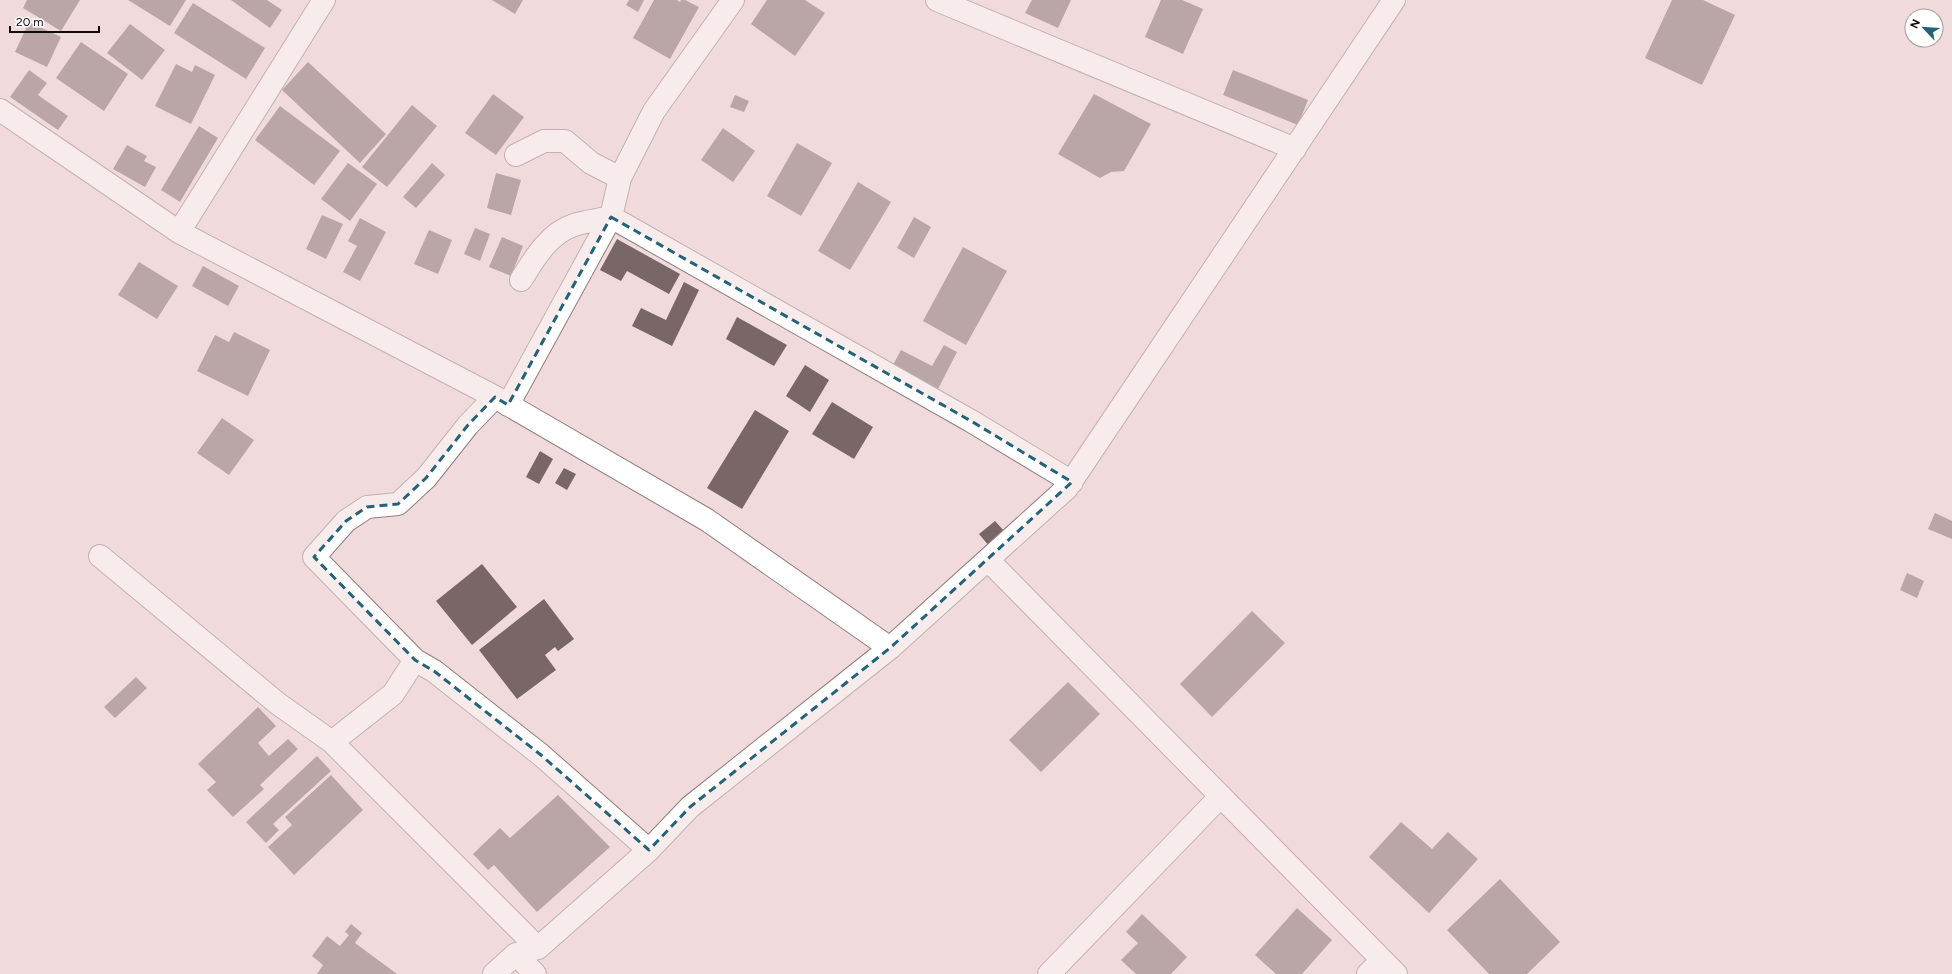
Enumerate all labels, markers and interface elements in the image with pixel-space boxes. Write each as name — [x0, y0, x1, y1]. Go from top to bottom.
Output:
scale bar — [10, 8, 99, 34]
north arrow — [1904, 8, 1944, 48]
text: 20 m — [16, 15, 44, 29]
text: N — [1908, 17, 1923, 31]

